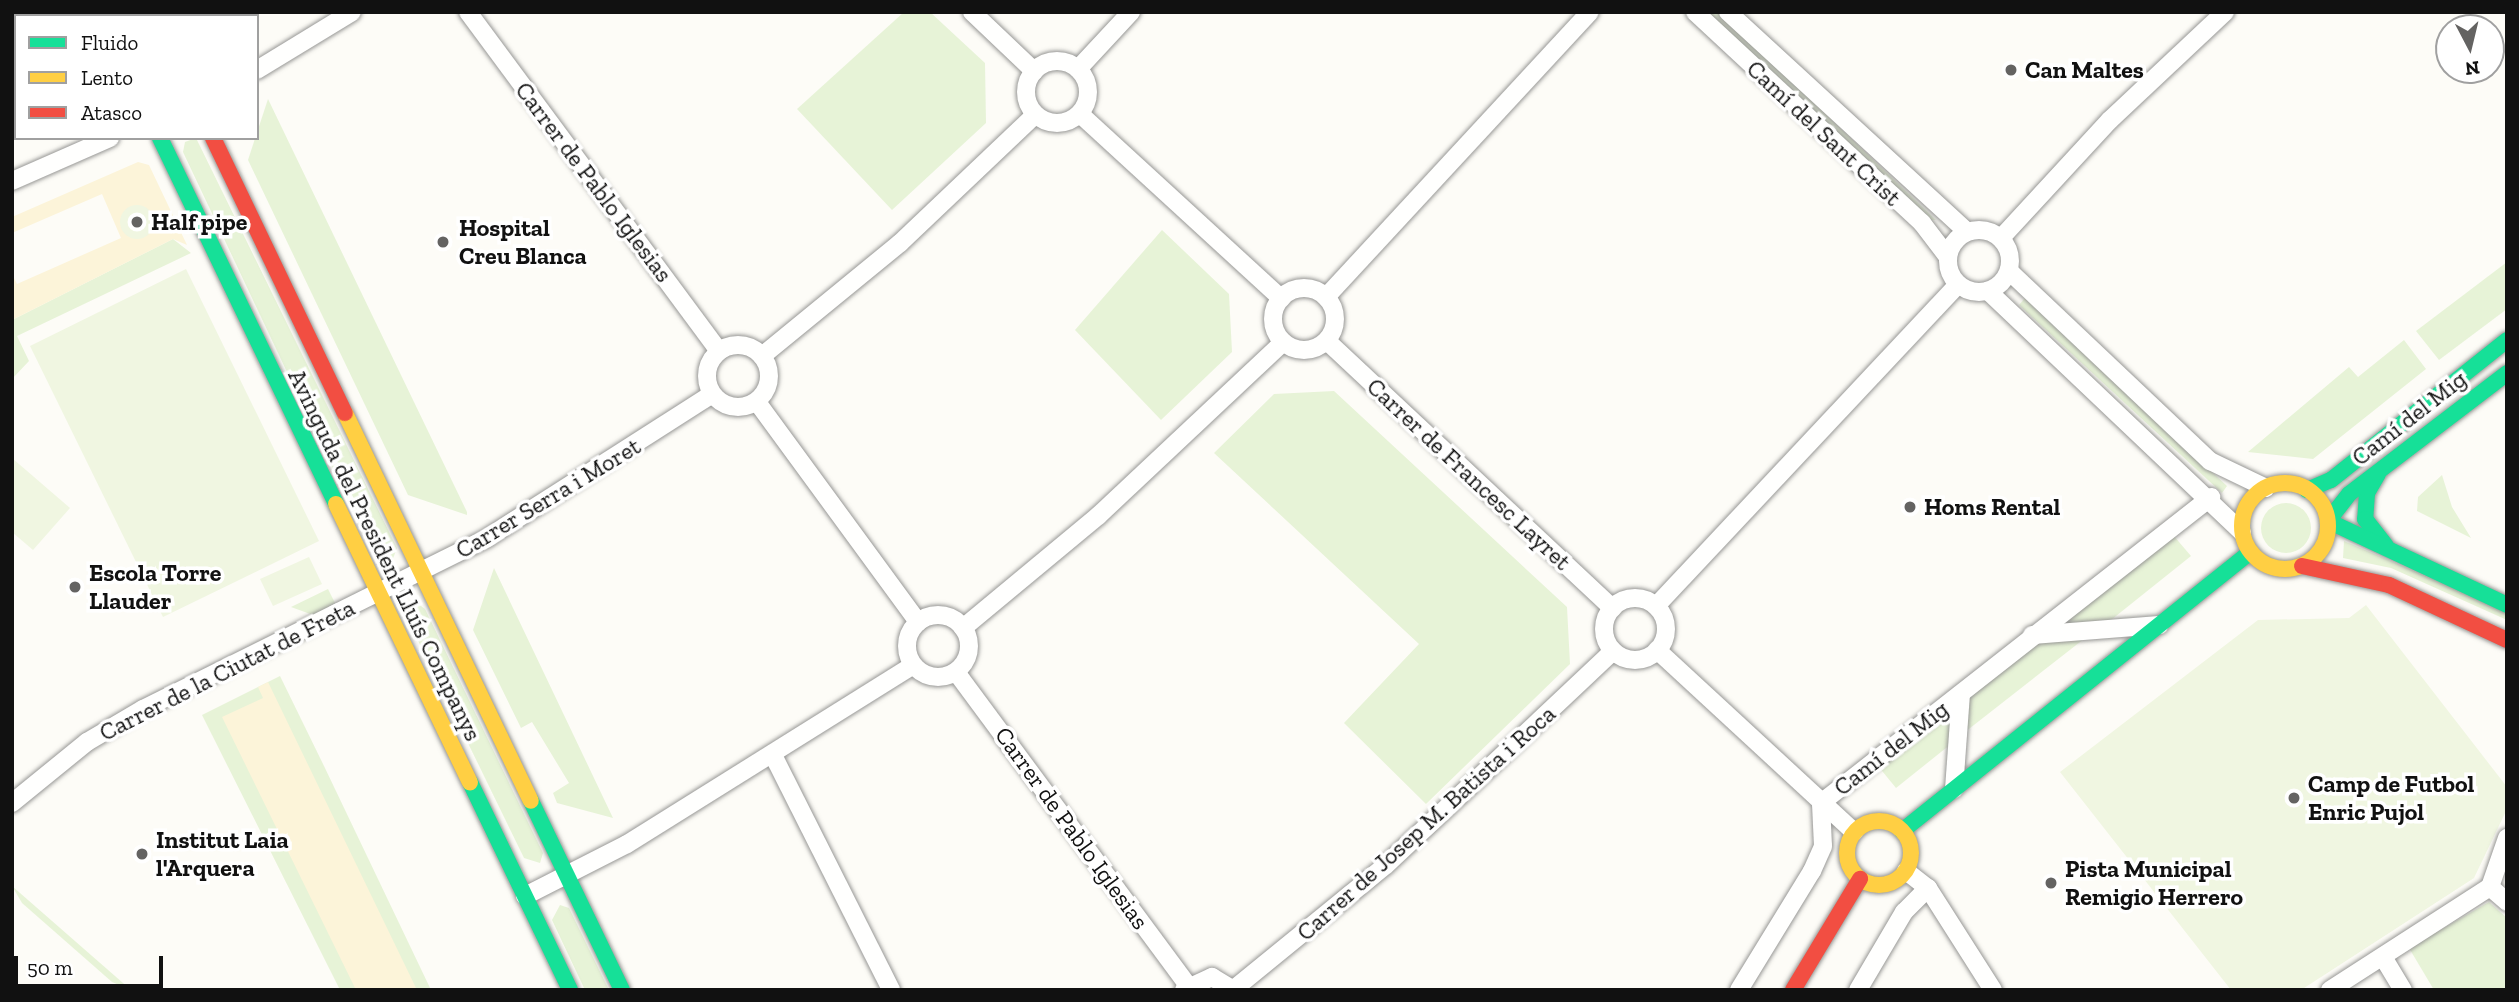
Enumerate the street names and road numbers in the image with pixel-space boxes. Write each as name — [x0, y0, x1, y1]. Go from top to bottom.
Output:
street label: Camí del Sant Crist — [1741, 54, 1907, 212]
street label: Carrer de Pablo Iglesias — [509, 76, 679, 288]
street label: Camí del Mig — [2346, 364, 2472, 472]
street label: Avinguda del President Lluís Companys — [282, 365, 488, 745]
street label: Carrer de Francesc Layret — [1361, 372, 1577, 576]
street label: Carrer Serra i Moret — [450, 431, 646, 565]
street label: Carrer de la Ciutat de Freta — [94, 593, 360, 747]
street label: Camí del Mig — [1828, 694, 1954, 802]
street label: Carrer de Josep M. Batista i Roca — [1291, 699, 1561, 947]
street label: Carrer de Pablo Iglesias — [989, 721, 1155, 935]

